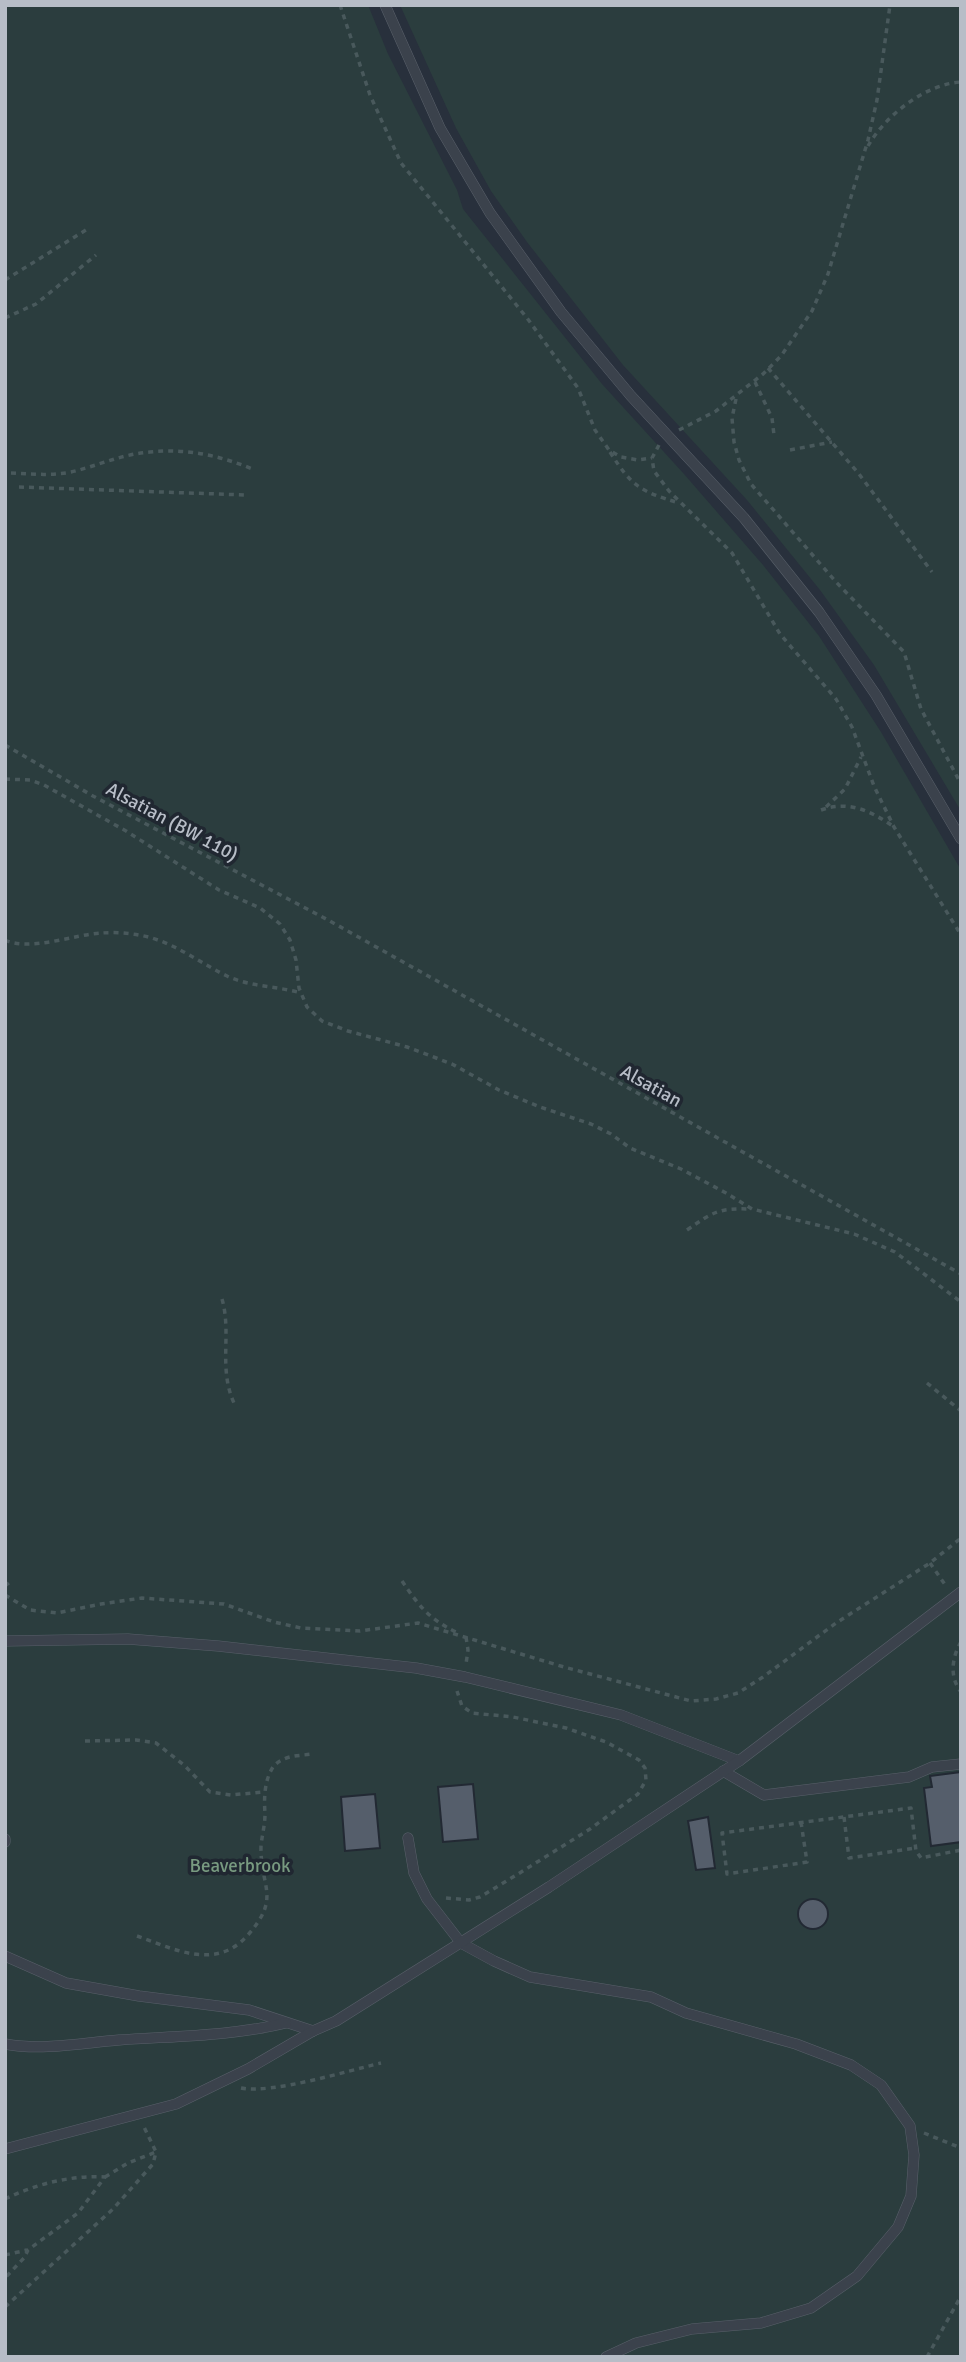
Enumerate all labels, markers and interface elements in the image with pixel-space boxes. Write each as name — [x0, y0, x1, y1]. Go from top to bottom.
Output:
street label: Alsatian (BW 110) — [102, 777, 242, 867]
street label: Alsatian — [616, 1059, 686, 1113]
park label: Beaverbrook — [189, 1854, 291, 1878]

